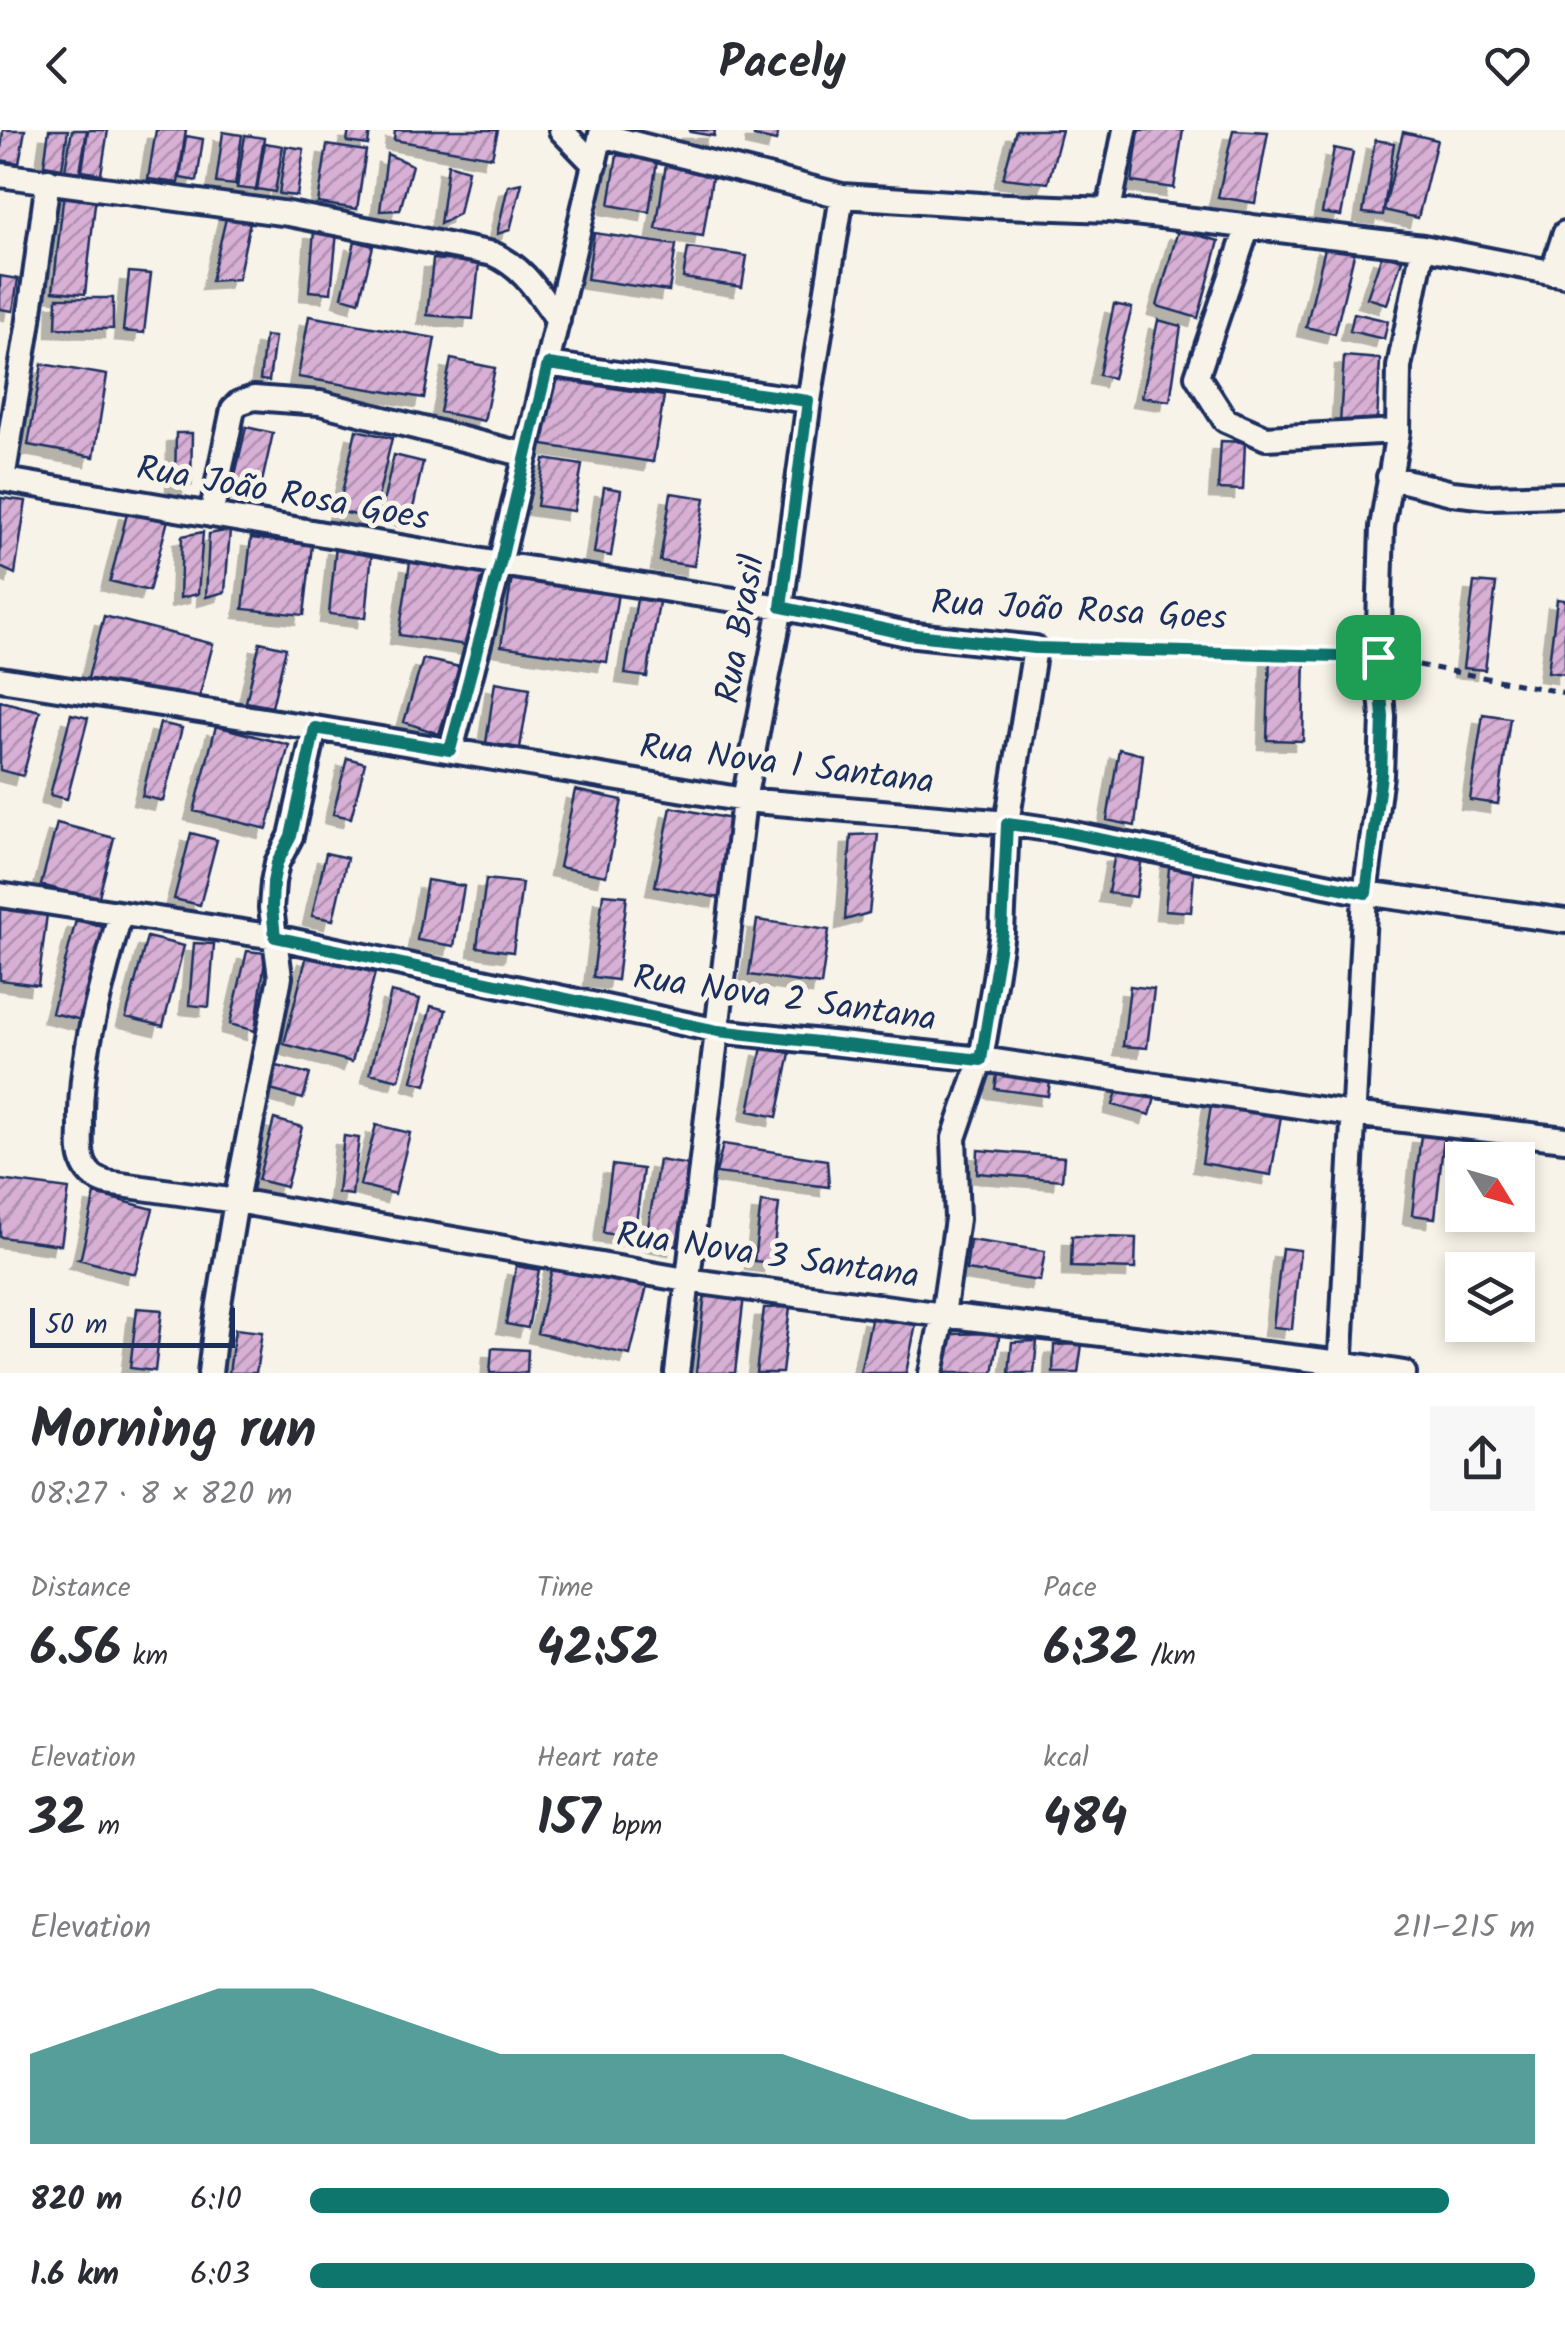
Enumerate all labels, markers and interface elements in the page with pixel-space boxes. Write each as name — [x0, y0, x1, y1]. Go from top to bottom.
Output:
text: Pacely — [719, 29, 846, 101]
icon: back — [30, 38, 85, 93]
icon: heart — [1480, 38, 1535, 93]
street label: Rua João Rosa Goes — [132, 442, 433, 548]
street label: Rua Brasil — [701, 551, 783, 708]
street label: Rua João Rosa Goes — [930, 576, 1228, 648]
pin — [1336, 615, 1421, 700]
icon: arrive — [1351, 630, 1406, 685]
street label: Rua Nova 1 Santana — [636, 720, 937, 812]
street label: Rua Nova 2 Santana — [629, 951, 940, 1049]
north arrow — [1445, 1142, 1535, 1232]
map controls — [1445, 1142, 1535, 1342]
street label: Rua Nova 3 Santana — [613, 1208, 923, 1306]
button: layers — [1445, 1252, 1535, 1342]
scale bar — [30, 1303, 235, 1348]
text: 50 m — [45, 1303, 108, 1348]
text: Morning run — [30, 1389, 317, 1476]
button: share — [1430, 1406, 1535, 1511]
text: 08:27 · 8 × 820 m — [30, 1470, 292, 1521]
text: Distance — [30, 1566, 131, 1611]
text: Time — [537, 1566, 593, 1611]
text: Pace — [1043, 1566, 1097, 1611]
text: 6.56 — [30, 1611, 121, 1691]
text: 42:52 — [537, 1611, 660, 1691]
text: 6:32 — [1043, 1611, 1139, 1691]
text: km — [121, 1634, 168, 1679]
text: /km — [1139, 1634, 1196, 1679]
text: Elevation — [30, 1736, 136, 1781]
text: Heart rate — [537, 1736, 658, 1781]
text: kcal — [1043, 1736, 1089, 1781]
text: 32 — [30, 1781, 87, 1861]
text: 157 — [537, 1781, 601, 1861]
text: 484 — [1043, 1781, 1127, 1861]
text: m — [87, 1804, 120, 1849]
text: bpm — [601, 1804, 662, 1849]
text: Elevation — [30, 1903, 151, 1954]
text: 211–215 m — [1393, 1903, 1535, 1954]
text: 820 m — [30, 2175, 122, 2226]
text: 6:10 — [190, 2175, 242, 2226]
text: 1.6 km — [30, 2250, 119, 2301]
text: 6:03 — [190, 2250, 250, 2301]

